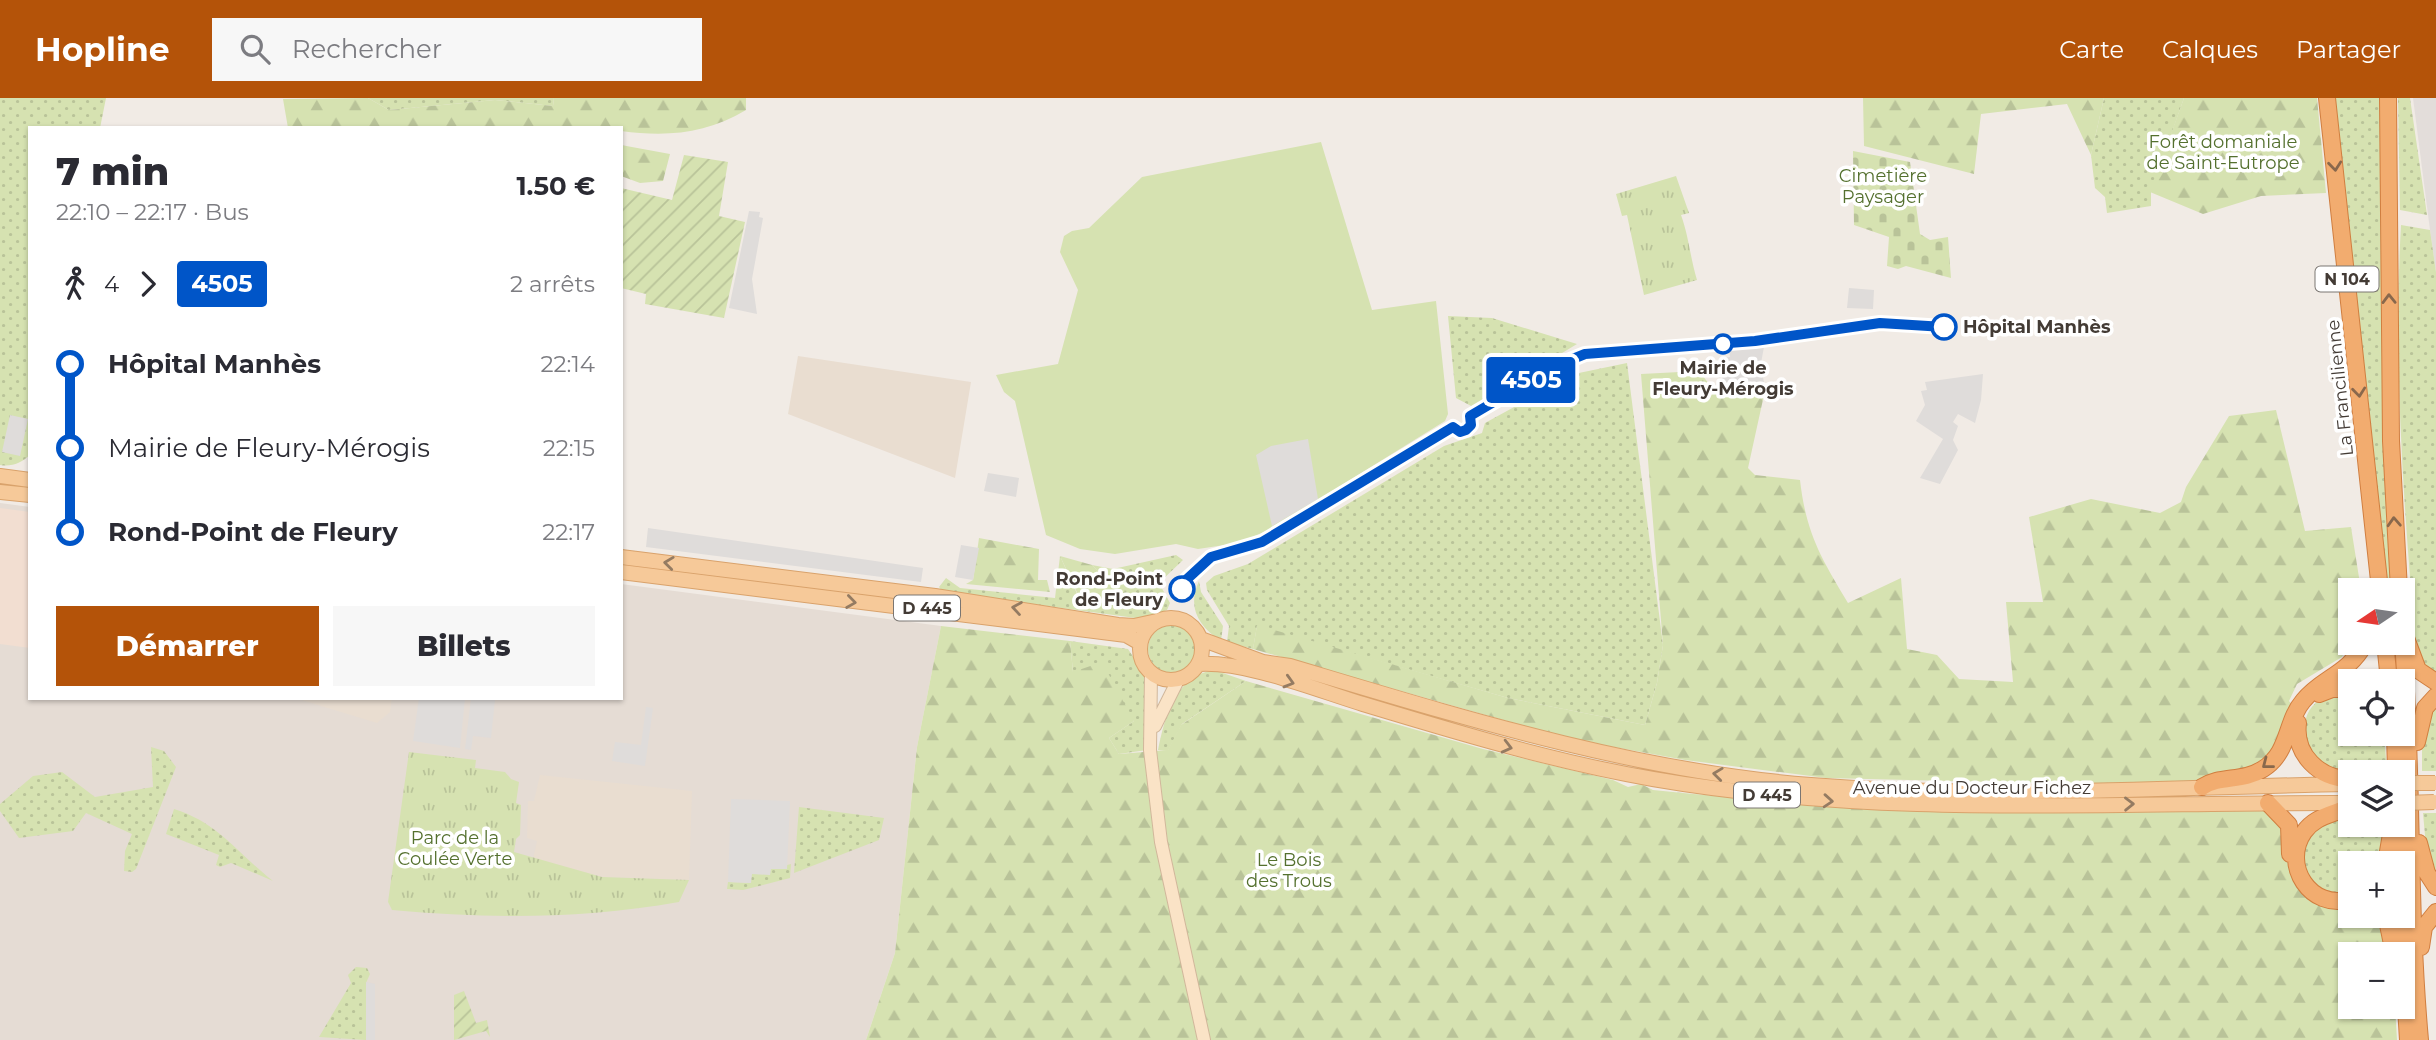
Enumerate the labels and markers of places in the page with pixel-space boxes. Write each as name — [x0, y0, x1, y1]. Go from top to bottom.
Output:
marker: Hôpital Manhès — [1931, 314, 1957, 340]
place label: Hôpital Manhès — [1963, 316, 2111, 338]
marker: Mairie de Fleury-Mérogis — [1713, 334, 1733, 354]
place label: Mairie de Fleury-Mérogis — [1652, 357, 1794, 400]
place label: Rond-Point de Fleury — [1056, 568, 1163, 611]
marker: Rond-Point de Fleury — [1169, 576, 1195, 602]

